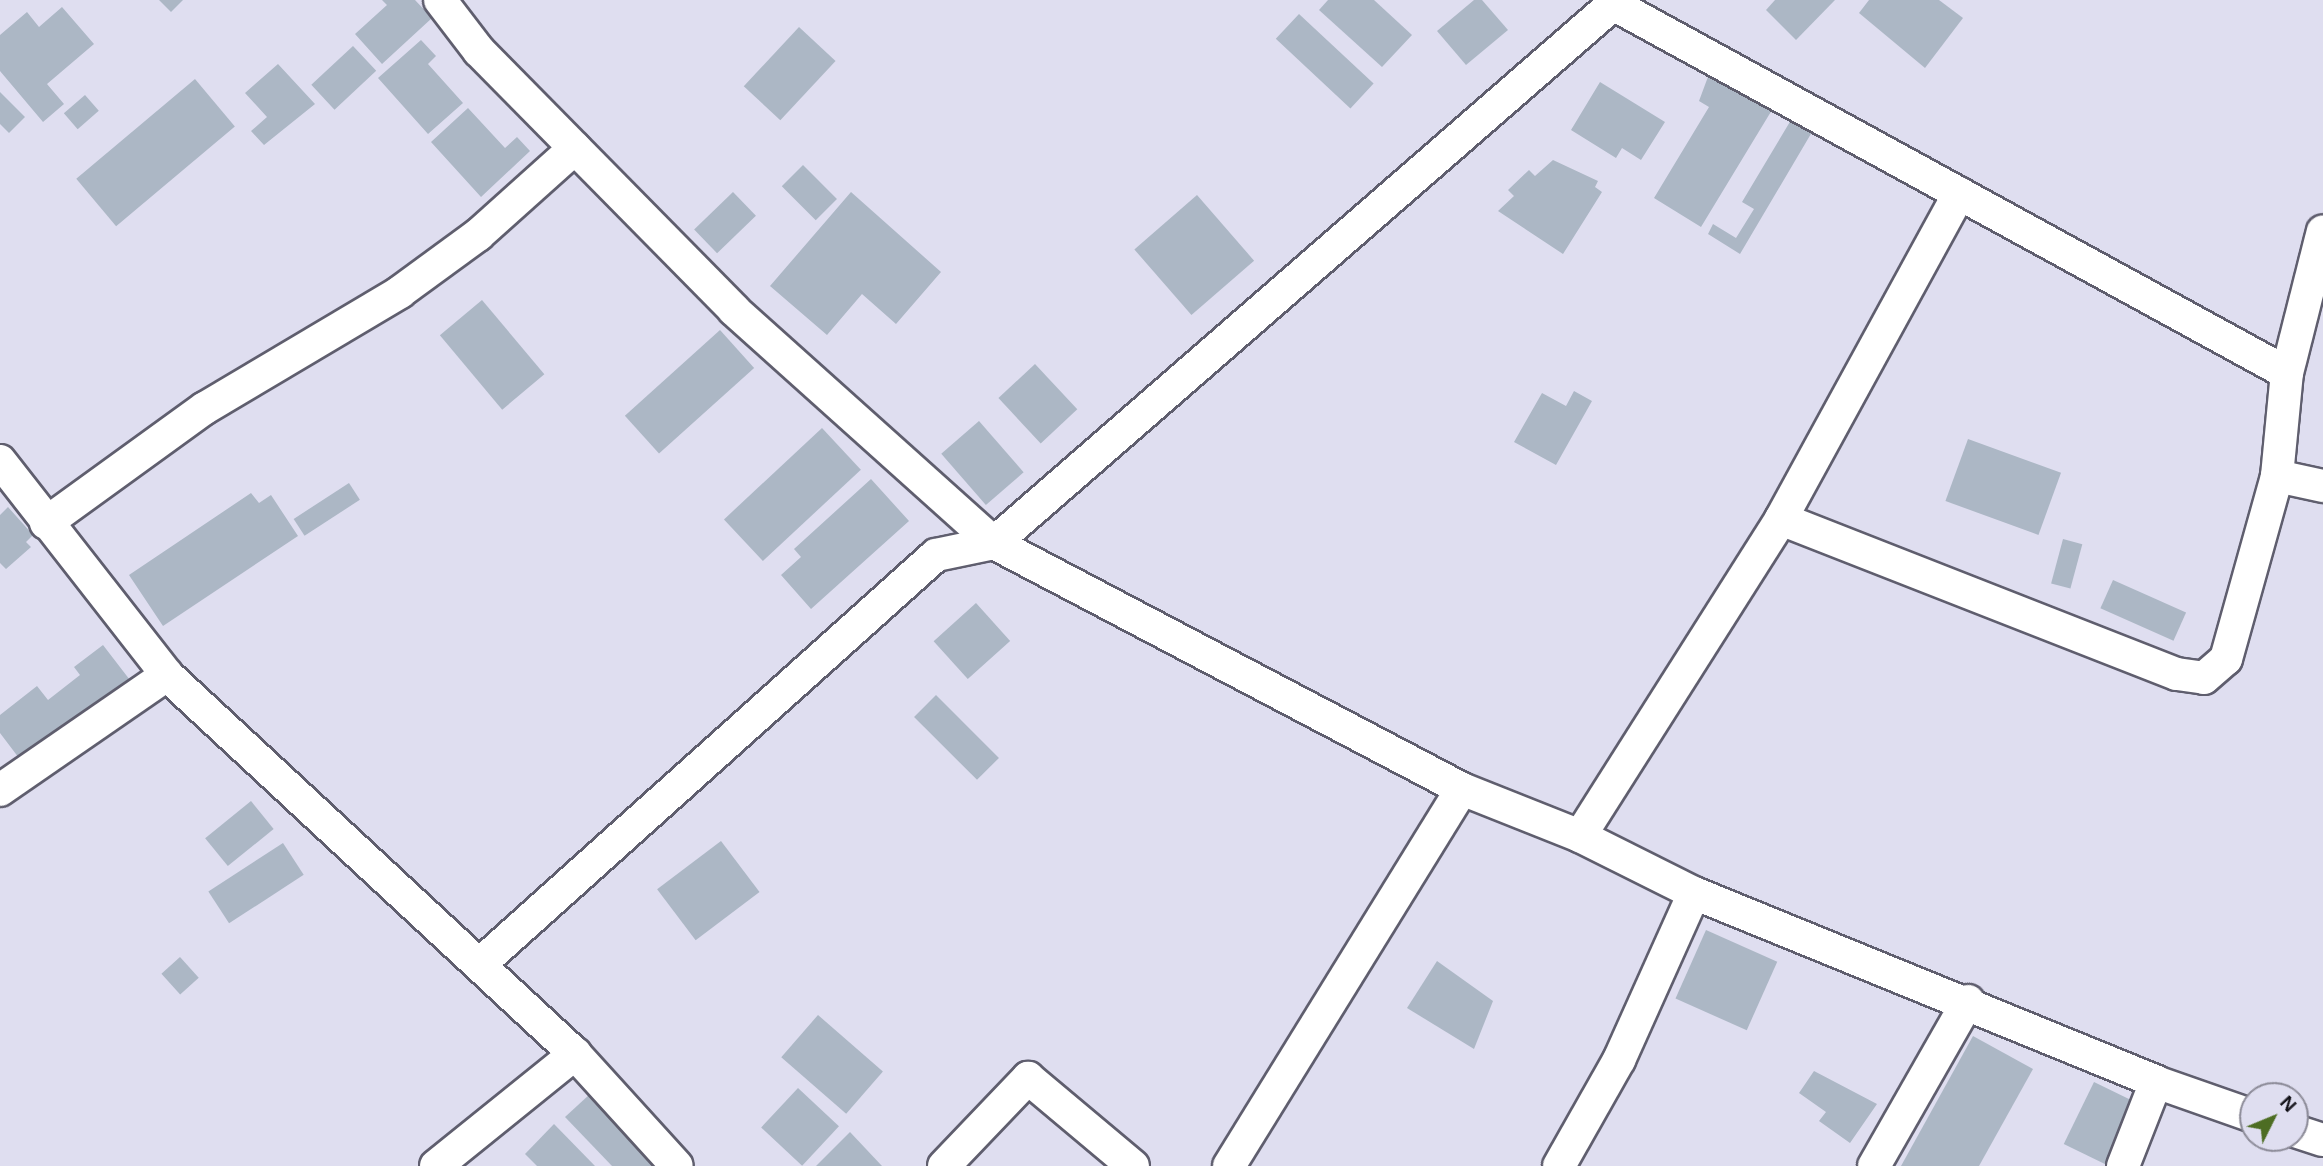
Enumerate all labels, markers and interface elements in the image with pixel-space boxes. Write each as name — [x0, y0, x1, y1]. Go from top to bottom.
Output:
north arrow — [2239, 1082, 2309, 1152]
text: N — [2276, 1092, 2301, 1116]

